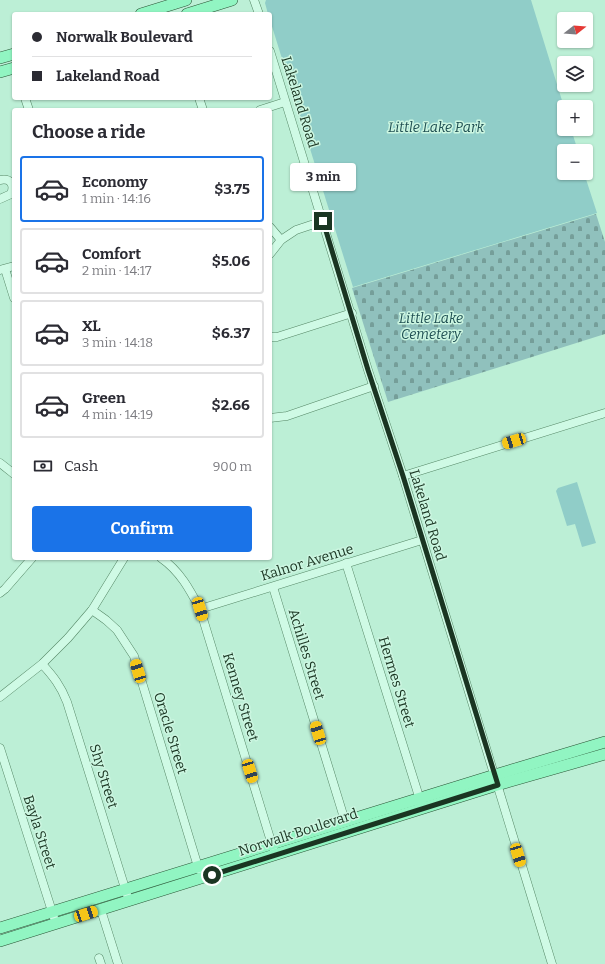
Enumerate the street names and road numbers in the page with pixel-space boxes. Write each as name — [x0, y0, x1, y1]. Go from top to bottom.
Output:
street label: Lakeland Road — [278, 54, 321, 150]
street label: Lakeland Road — [406, 467, 449, 563]
street label: Kalnor Avenue — [259, 540, 356, 585]
street label: Achilles Street — [285, 607, 328, 702]
street label: Hermes Street — [375, 634, 418, 730]
street label: Kenney Street — [219, 651, 262, 744]
street label: Oracle Street — [150, 690, 191, 776]
street label: Shy Street — [86, 742, 121, 810]
street label: Bayla Street — [20, 793, 60, 871]
street label: Norwalk Boulevard — [236, 805, 360, 860]

